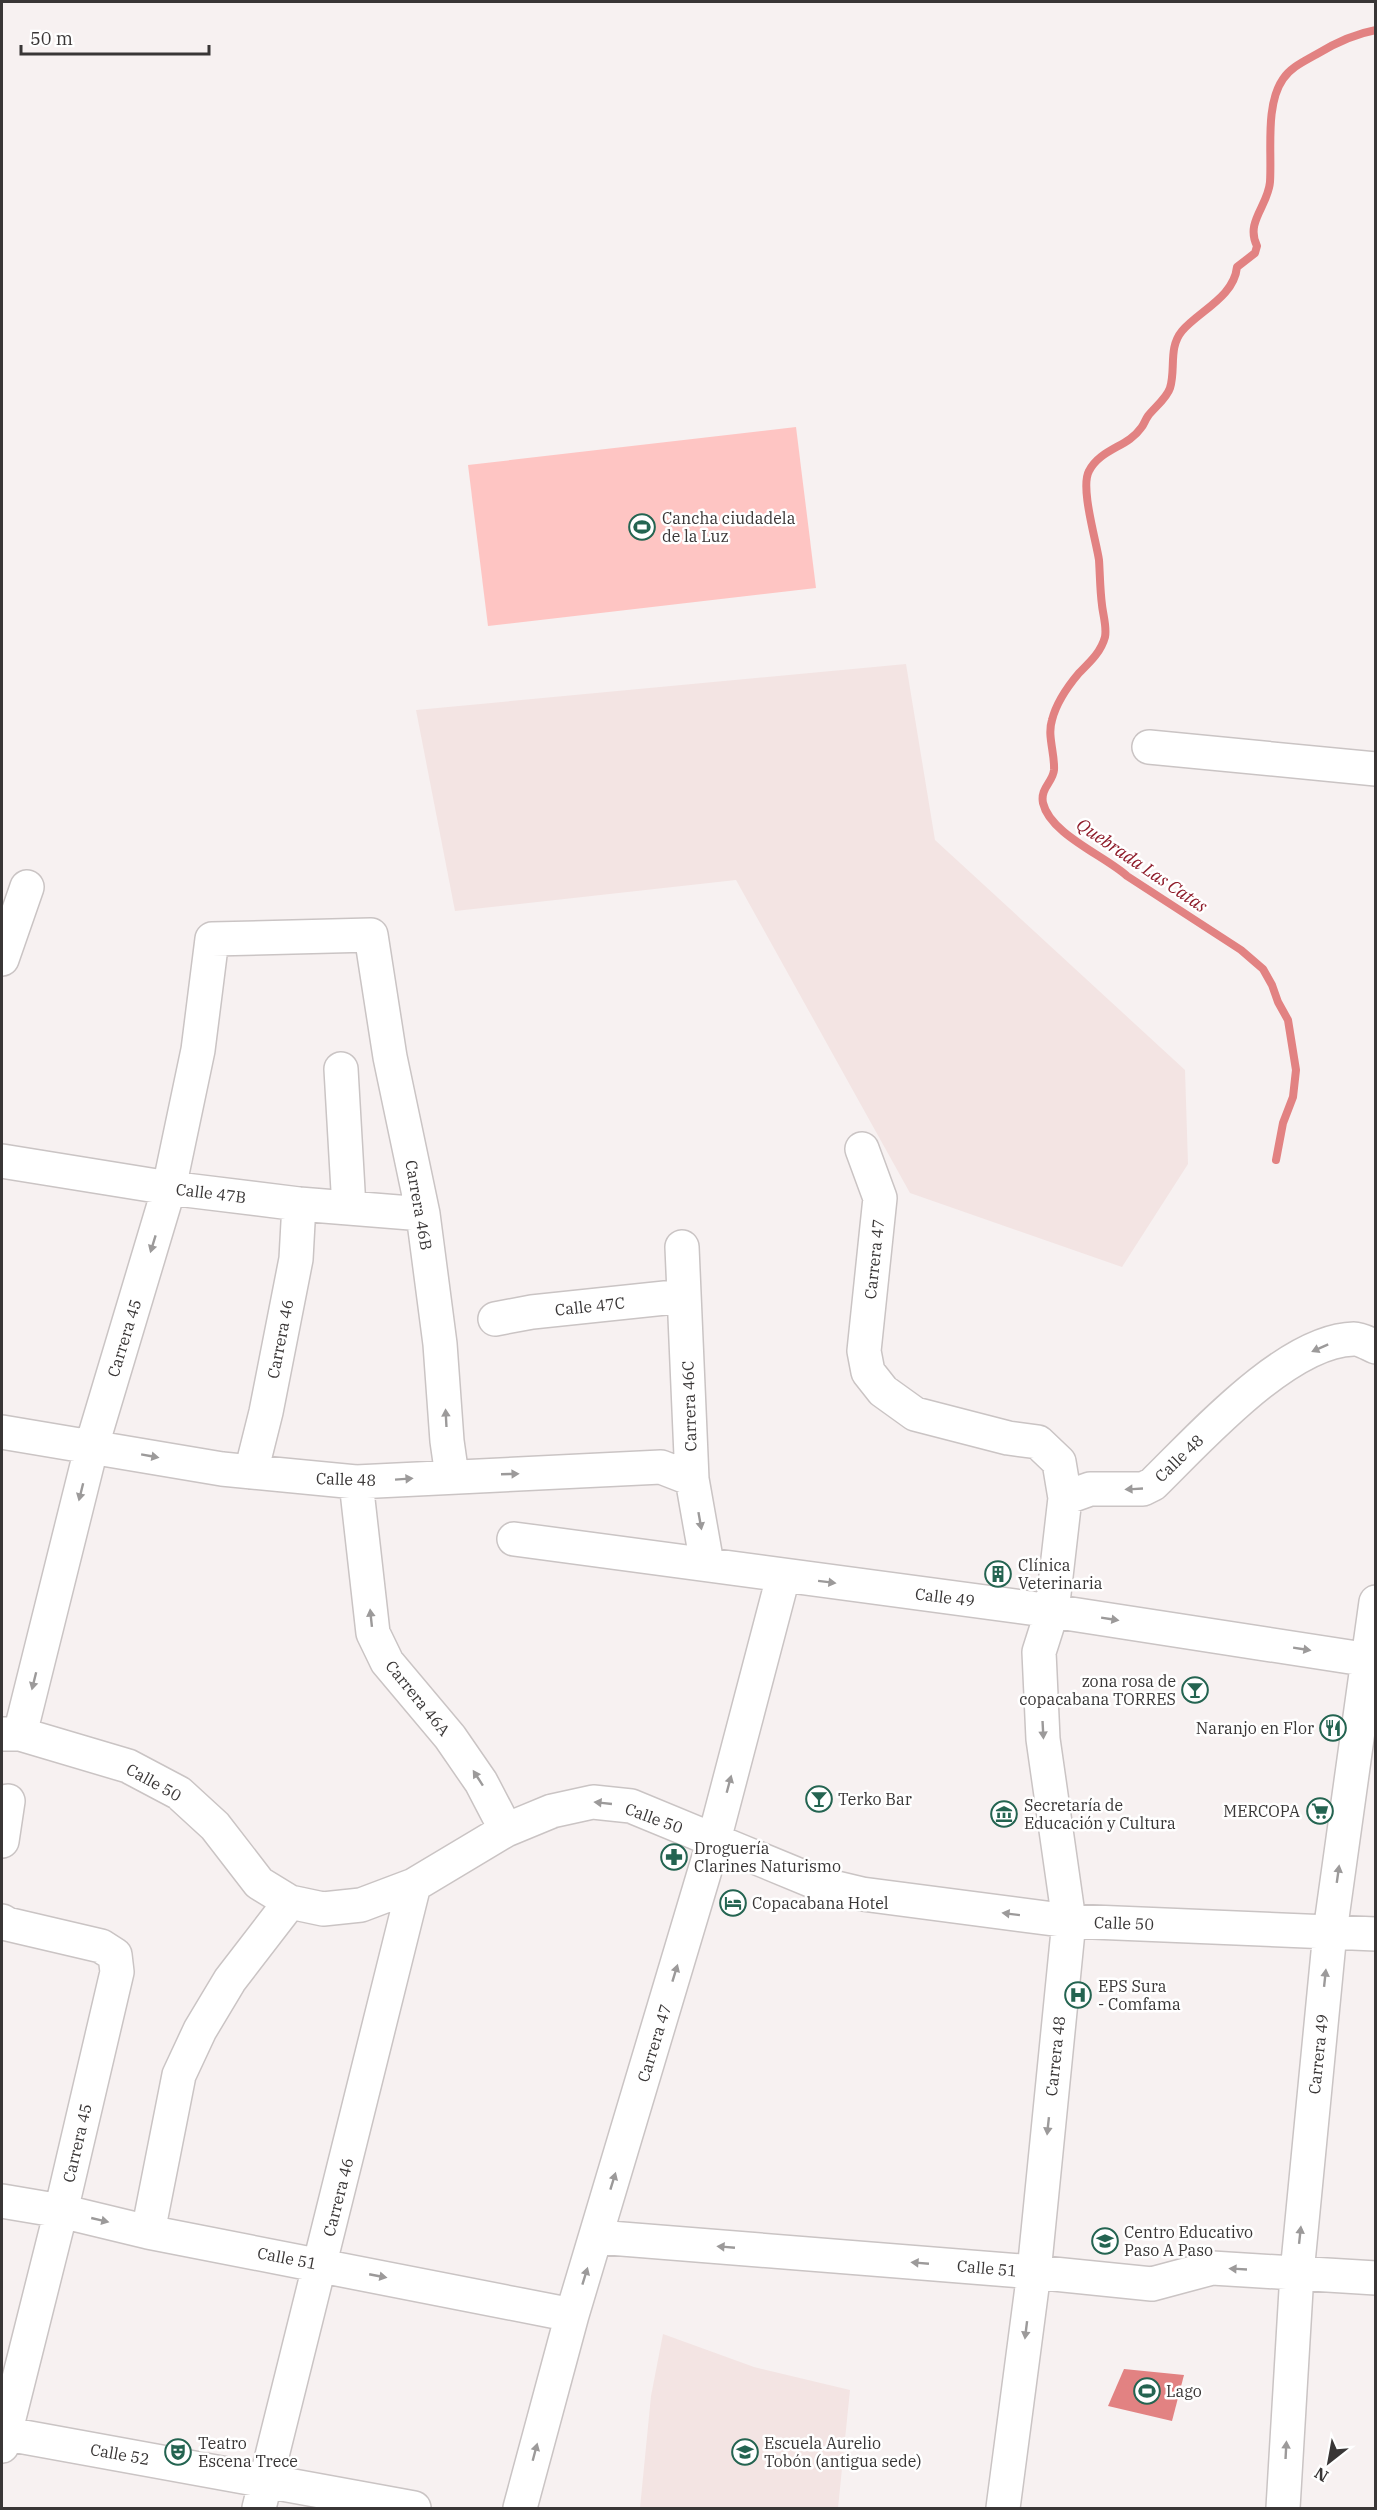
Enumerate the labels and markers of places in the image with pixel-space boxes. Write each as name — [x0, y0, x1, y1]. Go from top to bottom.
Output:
place label: Cancha ciudadela de la Luz — [662, 508, 796, 546]
sports icon: Cancha ciudadela de la Luz — [627, 512, 657, 542]
place label: Clínica Veterinaria — [1018, 1555, 1103, 1593]
building icon: Clínica Veterinaria — [983, 1559, 1013, 1589]
place label: zona rosa de copacabana TORRES — [1019, 1671, 1176, 1709]
bar icon: zona rosa de copacabana TORRES — [1180, 1675, 1210, 1705]
restaurant icon: Naranjo en Flor — [1318, 1713, 1348, 1743]
place label: Naranjo en Flor — [1196, 1718, 1314, 1738]
bar icon: Terko Bar — [804, 1784, 834, 1814]
place label: Terko Bar — [838, 1789, 912, 1809]
place label: Secretaría de Educación y Cultura — [1024, 1795, 1176, 1833]
supermarket icon: MERCOPA — [1305, 1796, 1335, 1826]
museum icon: Secretaría de Educación y Cultura — [989, 1799, 1019, 1829]
place label: MERCOPA — [1223, 1801, 1300, 1821]
place label: Droguería Clarines Naturismo — [694, 1838, 841, 1876]
pharmacy icon: Droguería Clarines Naturismo — [659, 1842, 689, 1872]
hotel icon: Copacabana Hotel — [718, 1888, 748, 1918]
place label: Copacabana Hotel — [752, 1893, 889, 1913]
place label: EPS Sura - Comfama — [1098, 1976, 1181, 2014]
hospital icon: EPS Sura - Comfama — [1063, 1980, 1093, 2010]
place label: Centro Educativo Paso A Paso — [1124, 2222, 1253, 2260]
school or university icon: Centro Educativo Paso A Paso — [1090, 2226, 1120, 2256]
sports icon: Lago — [1132, 2376, 1162, 2406]
place label: Lago — [1166, 2381, 1202, 2401]
place label: Teatro Escena Trece — [198, 2433, 298, 2471]
place label: Escuela Aurelio Tobón (antigua sede) — [764, 2433, 922, 2471]
theatre icon: Teatro Escena Trece — [163, 2437, 193, 2467]
school or university icon: Escuela Aurelio Tobón (antigua sede) — [730, 2437, 760, 2467]

